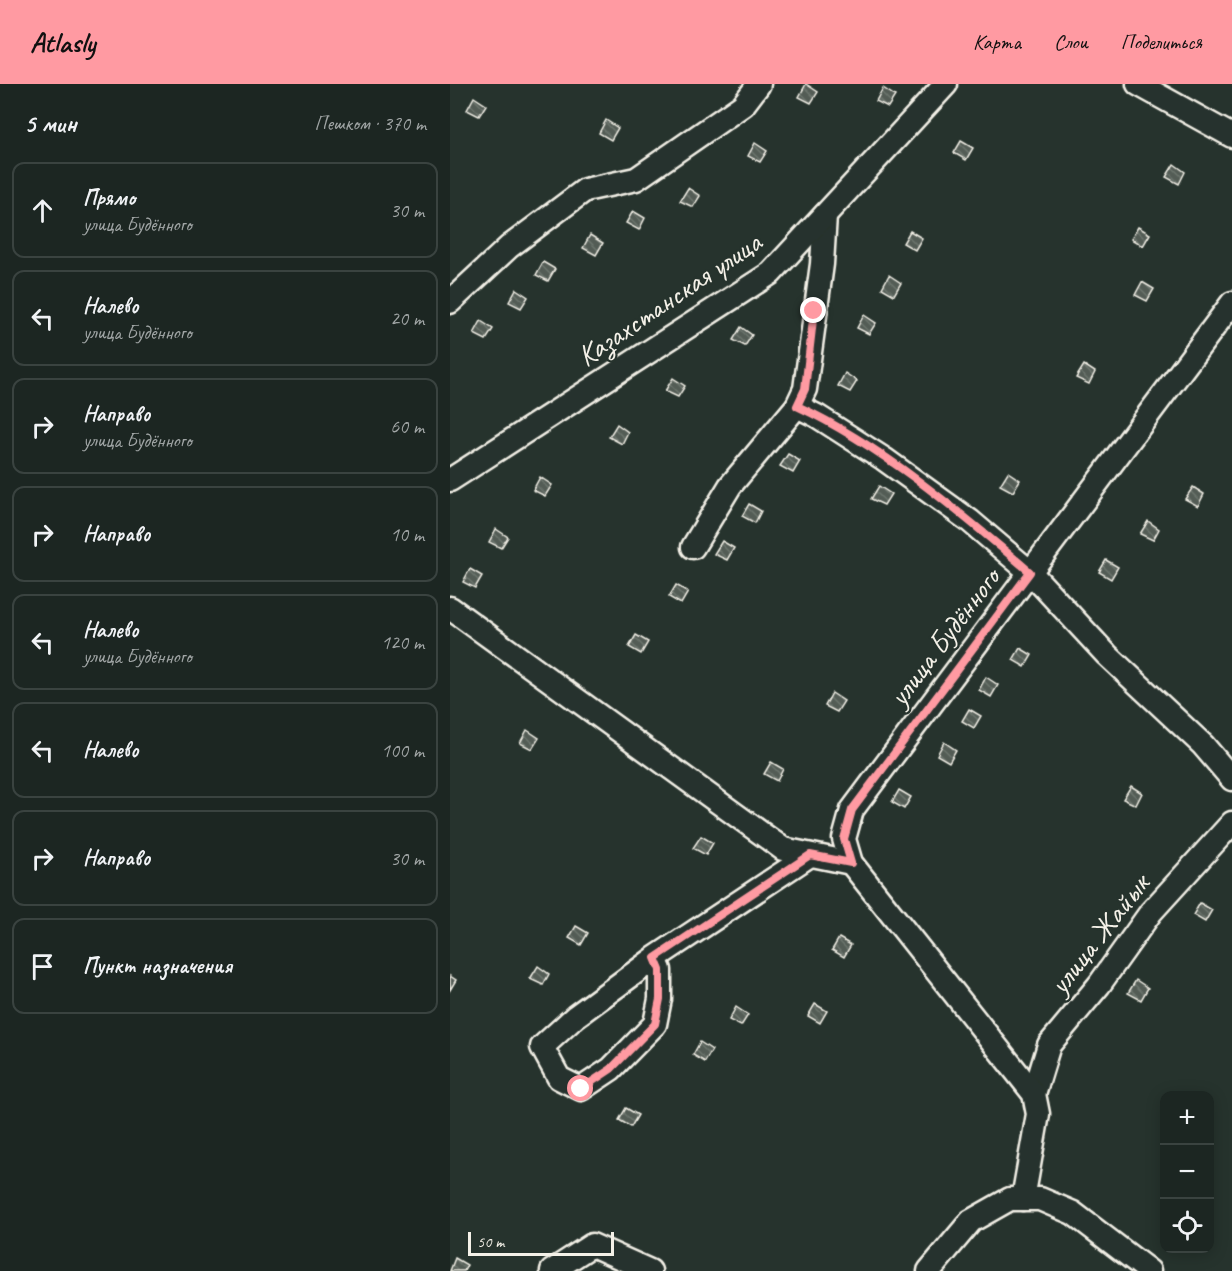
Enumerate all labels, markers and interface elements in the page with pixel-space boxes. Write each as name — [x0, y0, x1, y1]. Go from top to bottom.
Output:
text: Atlasly — [30, 25, 95, 60]
text: Карта — [973, 29, 1021, 55]
text: Слои — [1054, 29, 1088, 55]
text: Поделиться — [1121, 29, 1202, 55]
text: 5 мин — [24, 107, 76, 140]
text: Пешком · 370 m — [314, 111, 426, 136]
text: Прямо — [83, 184, 135, 212]
icon: ahead — [26, 194, 59, 227]
text: 30 m — [390, 198, 424, 223]
text: улица Будённого — [83, 212, 192, 237]
street label: Казахстанская улица — [569, 222, 770, 375]
text: Налево — [83, 292, 139, 320]
route end — [800, 297, 826, 323]
icon: left — [26, 302, 59, 335]
text: 20 m — [390, 306, 424, 331]
text: улица Будённого — [83, 320, 192, 345]
text: Направо — [83, 400, 150, 428]
icon: right — [26, 410, 59, 443]
text: 60 m — [390, 414, 424, 439]
text: улица Будённого — [83, 428, 192, 453]
icon: right — [26, 518, 59, 551]
text: Направо — [83, 520, 150, 548]
text: 10 m — [390, 522, 424, 547]
street label: улица Будённого — [878, 558, 1010, 715]
text: Налево — [83, 616, 139, 644]
icon: left — [26, 626, 59, 659]
text: 120 m — [381, 630, 424, 655]
text: улица Будённого — [83, 644, 192, 669]
icon: left — [26, 734, 59, 767]
text: Налево — [83, 736, 139, 764]
text: 100 m — [381, 738, 424, 763]
icon: right — [26, 842, 59, 875]
text: Направо — [83, 844, 150, 872]
text: 30 m — [390, 846, 424, 871]
street label: улица Жайык — [1039, 864, 1160, 1003]
icon: arrive — [26, 950, 59, 983]
text: Пункт назначения — [83, 952, 232, 980]
route start — [567, 1075, 593, 1101]
map controls — [1160, 1091, 1214, 1253]
button: + — [1160, 1091, 1214, 1145]
button: − — [1160, 1145, 1214, 1199]
button: locate — [1160, 1199, 1214, 1253]
scale bar — [468, 1229, 614, 1256]
text: 50 m — [477, 1232, 504, 1252]

